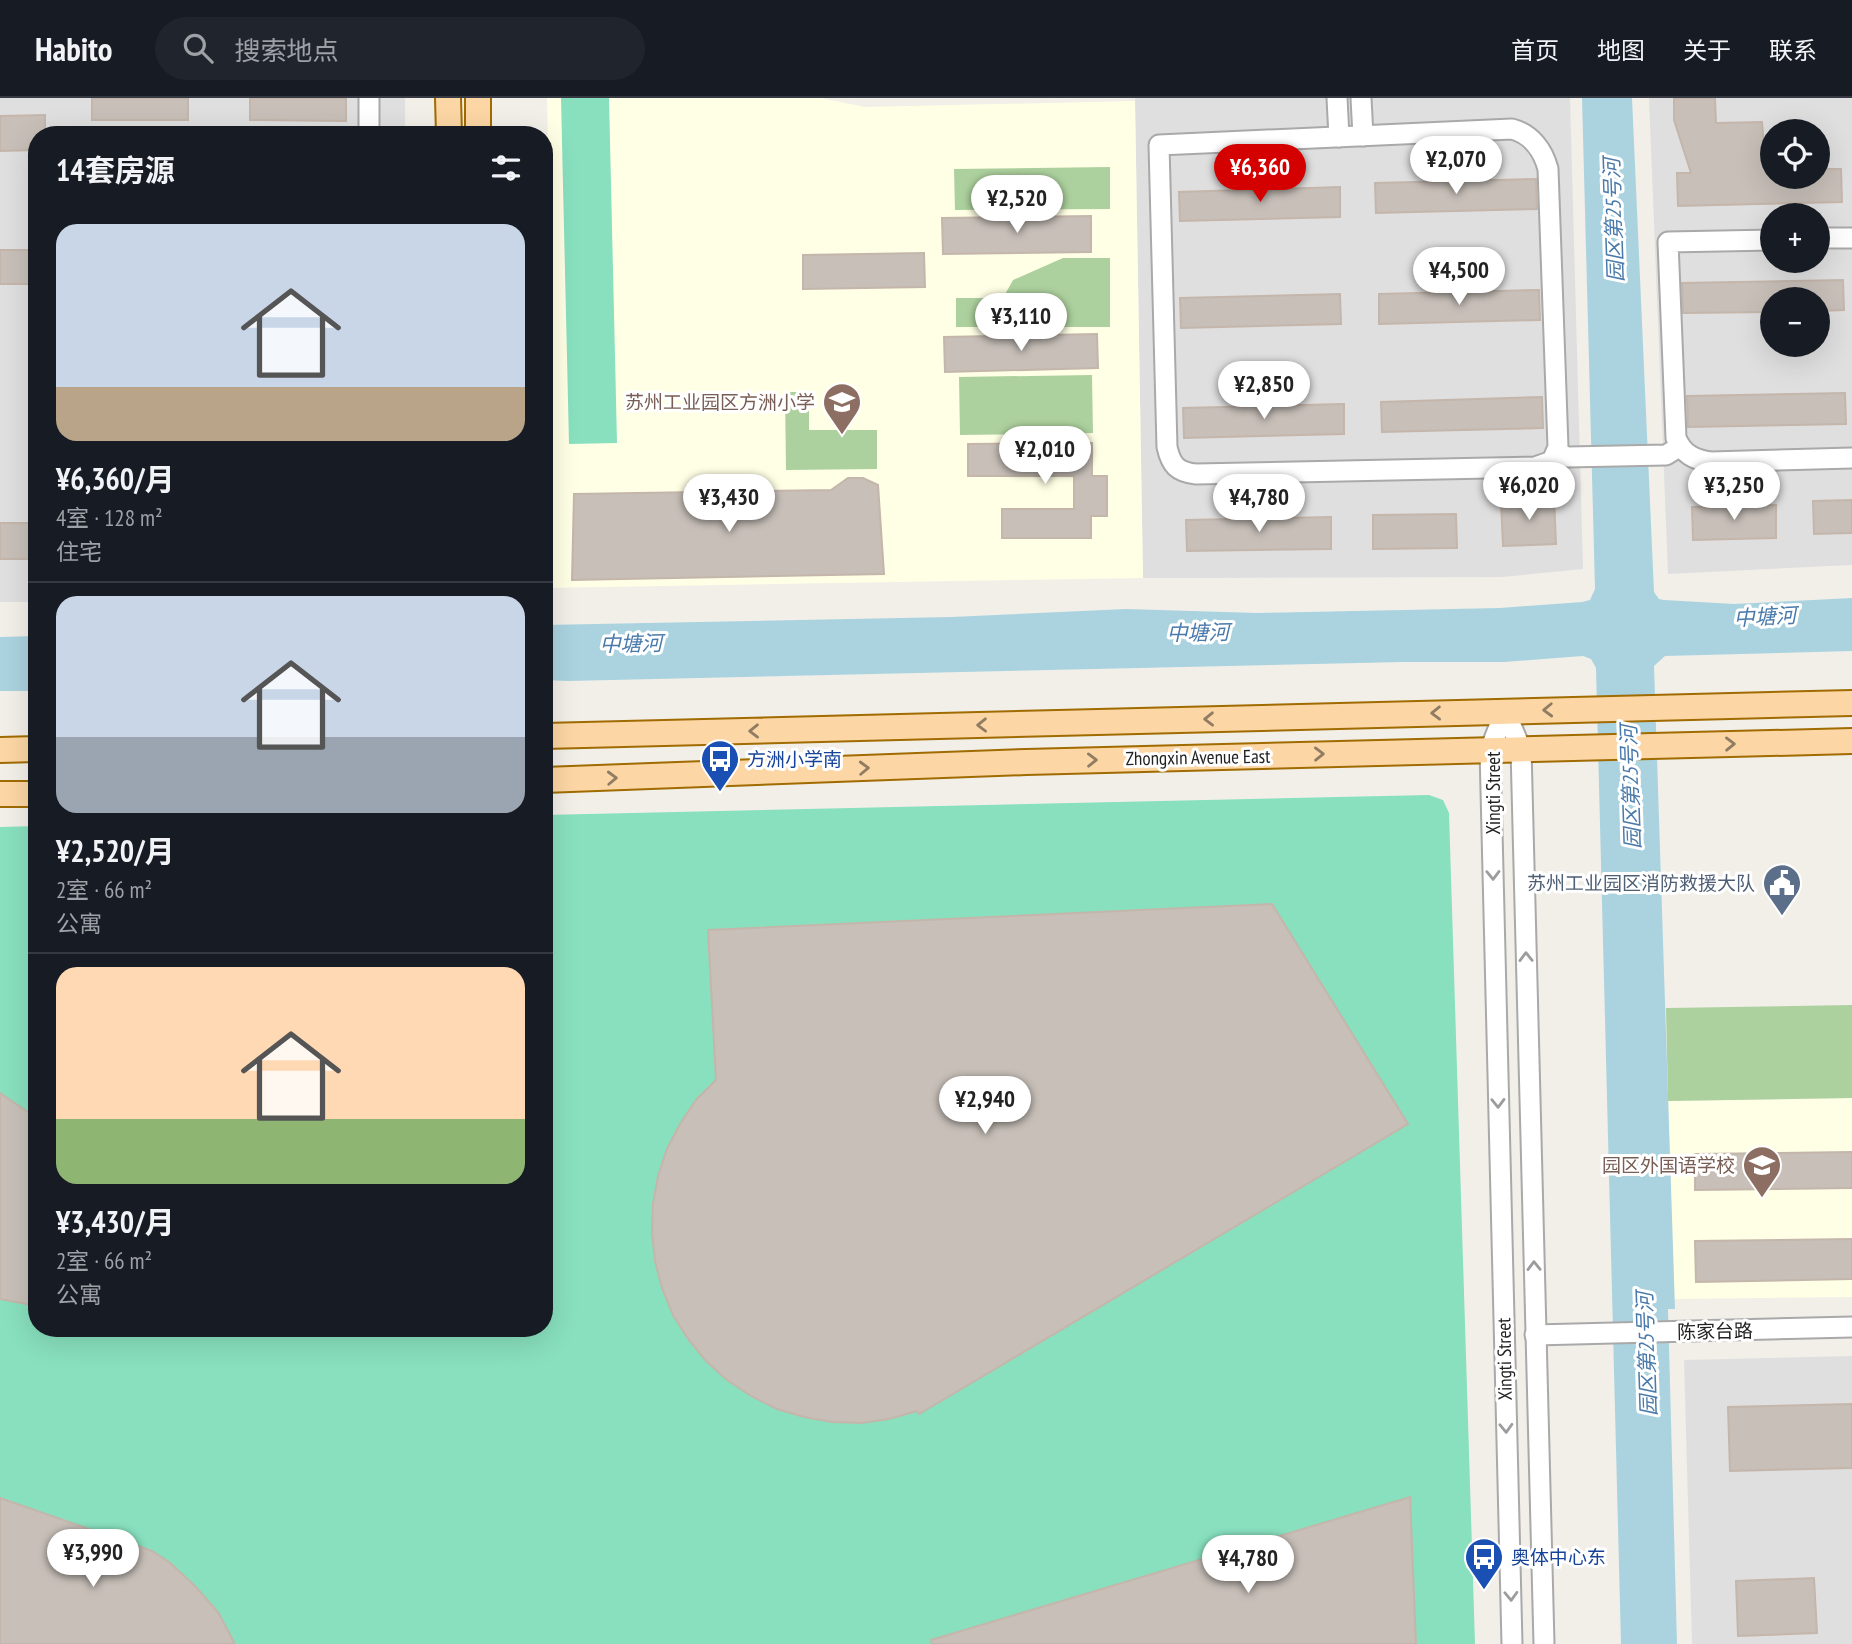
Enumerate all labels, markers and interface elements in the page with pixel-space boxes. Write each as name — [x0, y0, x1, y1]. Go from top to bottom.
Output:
search box — [155, 17, 645, 80]
text: Habito — [35, 27, 113, 70]
icon: search — [179, 29, 217, 67]
text: 搜索地点 — [235, 34, 339, 67]
text: 首页 — [1511, 35, 1559, 66]
text: 地图 — [1597, 35, 1645, 66]
text: 关于 — [1683, 35, 1731, 66]
text: 联系 — [1769, 35, 1817, 66]
map controls — [1760, 119, 1830, 357]
button: locate — [1760, 119, 1830, 189]
pin: ¥2,070 — [1399, 136, 1513, 196]
pin: ¥6,360 — [1203, 144, 1317, 204]
text: ¥2,070 — [1426, 144, 1486, 173]
icon: filters — [487, 149, 525, 187]
text: 14套房源 — [56, 150, 175, 189]
text: ¥6,360 — [1230, 152, 1290, 181]
water label: 园区第25号河 — [1598, 154, 1629, 282]
pin: ¥2,520 — [960, 176, 1074, 235]
text: ¥2,520 — [987, 183, 1047, 212]
button: + — [1760, 203, 1830, 273]
pin: ¥4,500 — [1402, 248, 1516, 307]
text: ¥4,500 — [1429, 255, 1489, 284]
icon: home — [228, 270, 354, 396]
button: − — [1760, 287, 1830, 357]
pin: ¥3,110 — [964, 294, 1078, 353]
text: ¥3,110 — [991, 301, 1051, 330]
pin: ¥2,850 — [1207, 362, 1321, 421]
text: ¥2,850 — [1234, 369, 1294, 398]
school or university icon: 苏州工业园区方洲小学 — [821, 381, 863, 436]
place label: 苏州工业园区方洲小学 — [625, 390, 815, 414]
pin: ¥2,010 — [988, 426, 1102, 486]
text: ¥2,010 — [1015, 434, 1075, 463]
text: ¥6,360/月 — [56, 459, 175, 498]
pin: ¥6,020 — [1472, 462, 1586, 522]
pin: ¥3,250 — [1677, 462, 1791, 522]
text: ¥6,020 — [1499, 470, 1559, 499]
text: ¥3,250 — [1704, 470, 1764, 499]
pin: ¥3,430 — [672, 474, 786, 534]
pin: ¥4,780 — [1202, 474, 1316, 534]
text: ¥3,430 — [699, 482, 759, 511]
text: ¥4,780 — [1229, 482, 1289, 511]
text: 4室 · 128 m² — [56, 503, 163, 532]
text: 住宅 — [56, 537, 102, 566]
water label: 中塘河 — [1733, 601, 1801, 632]
water label: 中塘河 — [1166, 618, 1234, 647]
water label: 中塘河 — [599, 629, 667, 658]
icon: home — [228, 642, 354, 768]
one-way arrow — [1542, 703, 1553, 718]
one-way arrow — [1431, 705, 1441, 721]
one-way arrow — [1203, 711, 1214, 727]
one-way arrow — [976, 717, 986, 733]
water label: 园区第25号河 — [1615, 721, 1646, 849]
one-way arrow — [748, 723, 759, 739]
one-way arrow — [1725, 736, 1736, 752]
bus stop icon: 方洲小学南 — [699, 738, 741, 793]
street label: Zhongxin Avenue East — [1125, 744, 1271, 770]
place label: 方洲小学南 — [747, 747, 842, 771]
one-way arrow — [1314, 747, 1325, 762]
street label: Xingti Street — [1481, 751, 1505, 834]
one-way arrow — [1087, 752, 1097, 768]
one-way arrow — [859, 761, 870, 776]
one-way arrow — [607, 770, 618, 785]
text: ¥2,520/月 — [56, 831, 175, 870]
public building icon: 苏州工业园区消防救援大队 — [1761, 862, 1803, 917]
one-way arrow — [1486, 870, 1501, 881]
place label: 苏州工业园区消防救援大队 — [1527, 871, 1755, 895]
text: 2室 · 66 m² — [56, 875, 152, 904]
text: 公寓 — [56, 909, 102, 938]
one-way arrow — [1518, 951, 1534, 962]
icon: home — [228, 1013, 354, 1139]
pin: ¥2,940 — [928, 1076, 1042, 1136]
text: ¥2,940 — [955, 1084, 1015, 1113]
one-way arrow — [1491, 1097, 1506, 1108]
school or university icon: 园区外国语学校 — [1741, 1144, 1783, 1199]
place label: 园区外国语学校 — [1602, 1153, 1735, 1177]
text: ¥3,430/月 — [56, 1202, 175, 1241]
text: 2室 · 66 m² — [56, 1246, 152, 1275]
one-way arrow — [1526, 1261, 1541, 1272]
text: 公寓 — [56, 1280, 102, 1309]
water label: 园区第25号河 — [1631, 1288, 1662, 1416]
street label: Xingti Street — [1491, 1317, 1517, 1401]
street label: 陈家台路 — [1677, 1318, 1753, 1344]
one-way arrow — [1498, 1423, 1514, 1434]
pin: ¥3,990 — [36, 1530, 150, 1589]
pin: ¥4,780 — [1191, 1536, 1305, 1595]
bus stop icon: 奥体中心东 — [1463, 1536, 1505, 1591]
text: ¥3,990 — [63, 1537, 123, 1566]
text: ¥4,780 — [1218, 1543, 1278, 1572]
place label: 奥体中心东 — [1511, 1545, 1606, 1569]
one-way arrow — [1503, 1591, 1518, 1602]

